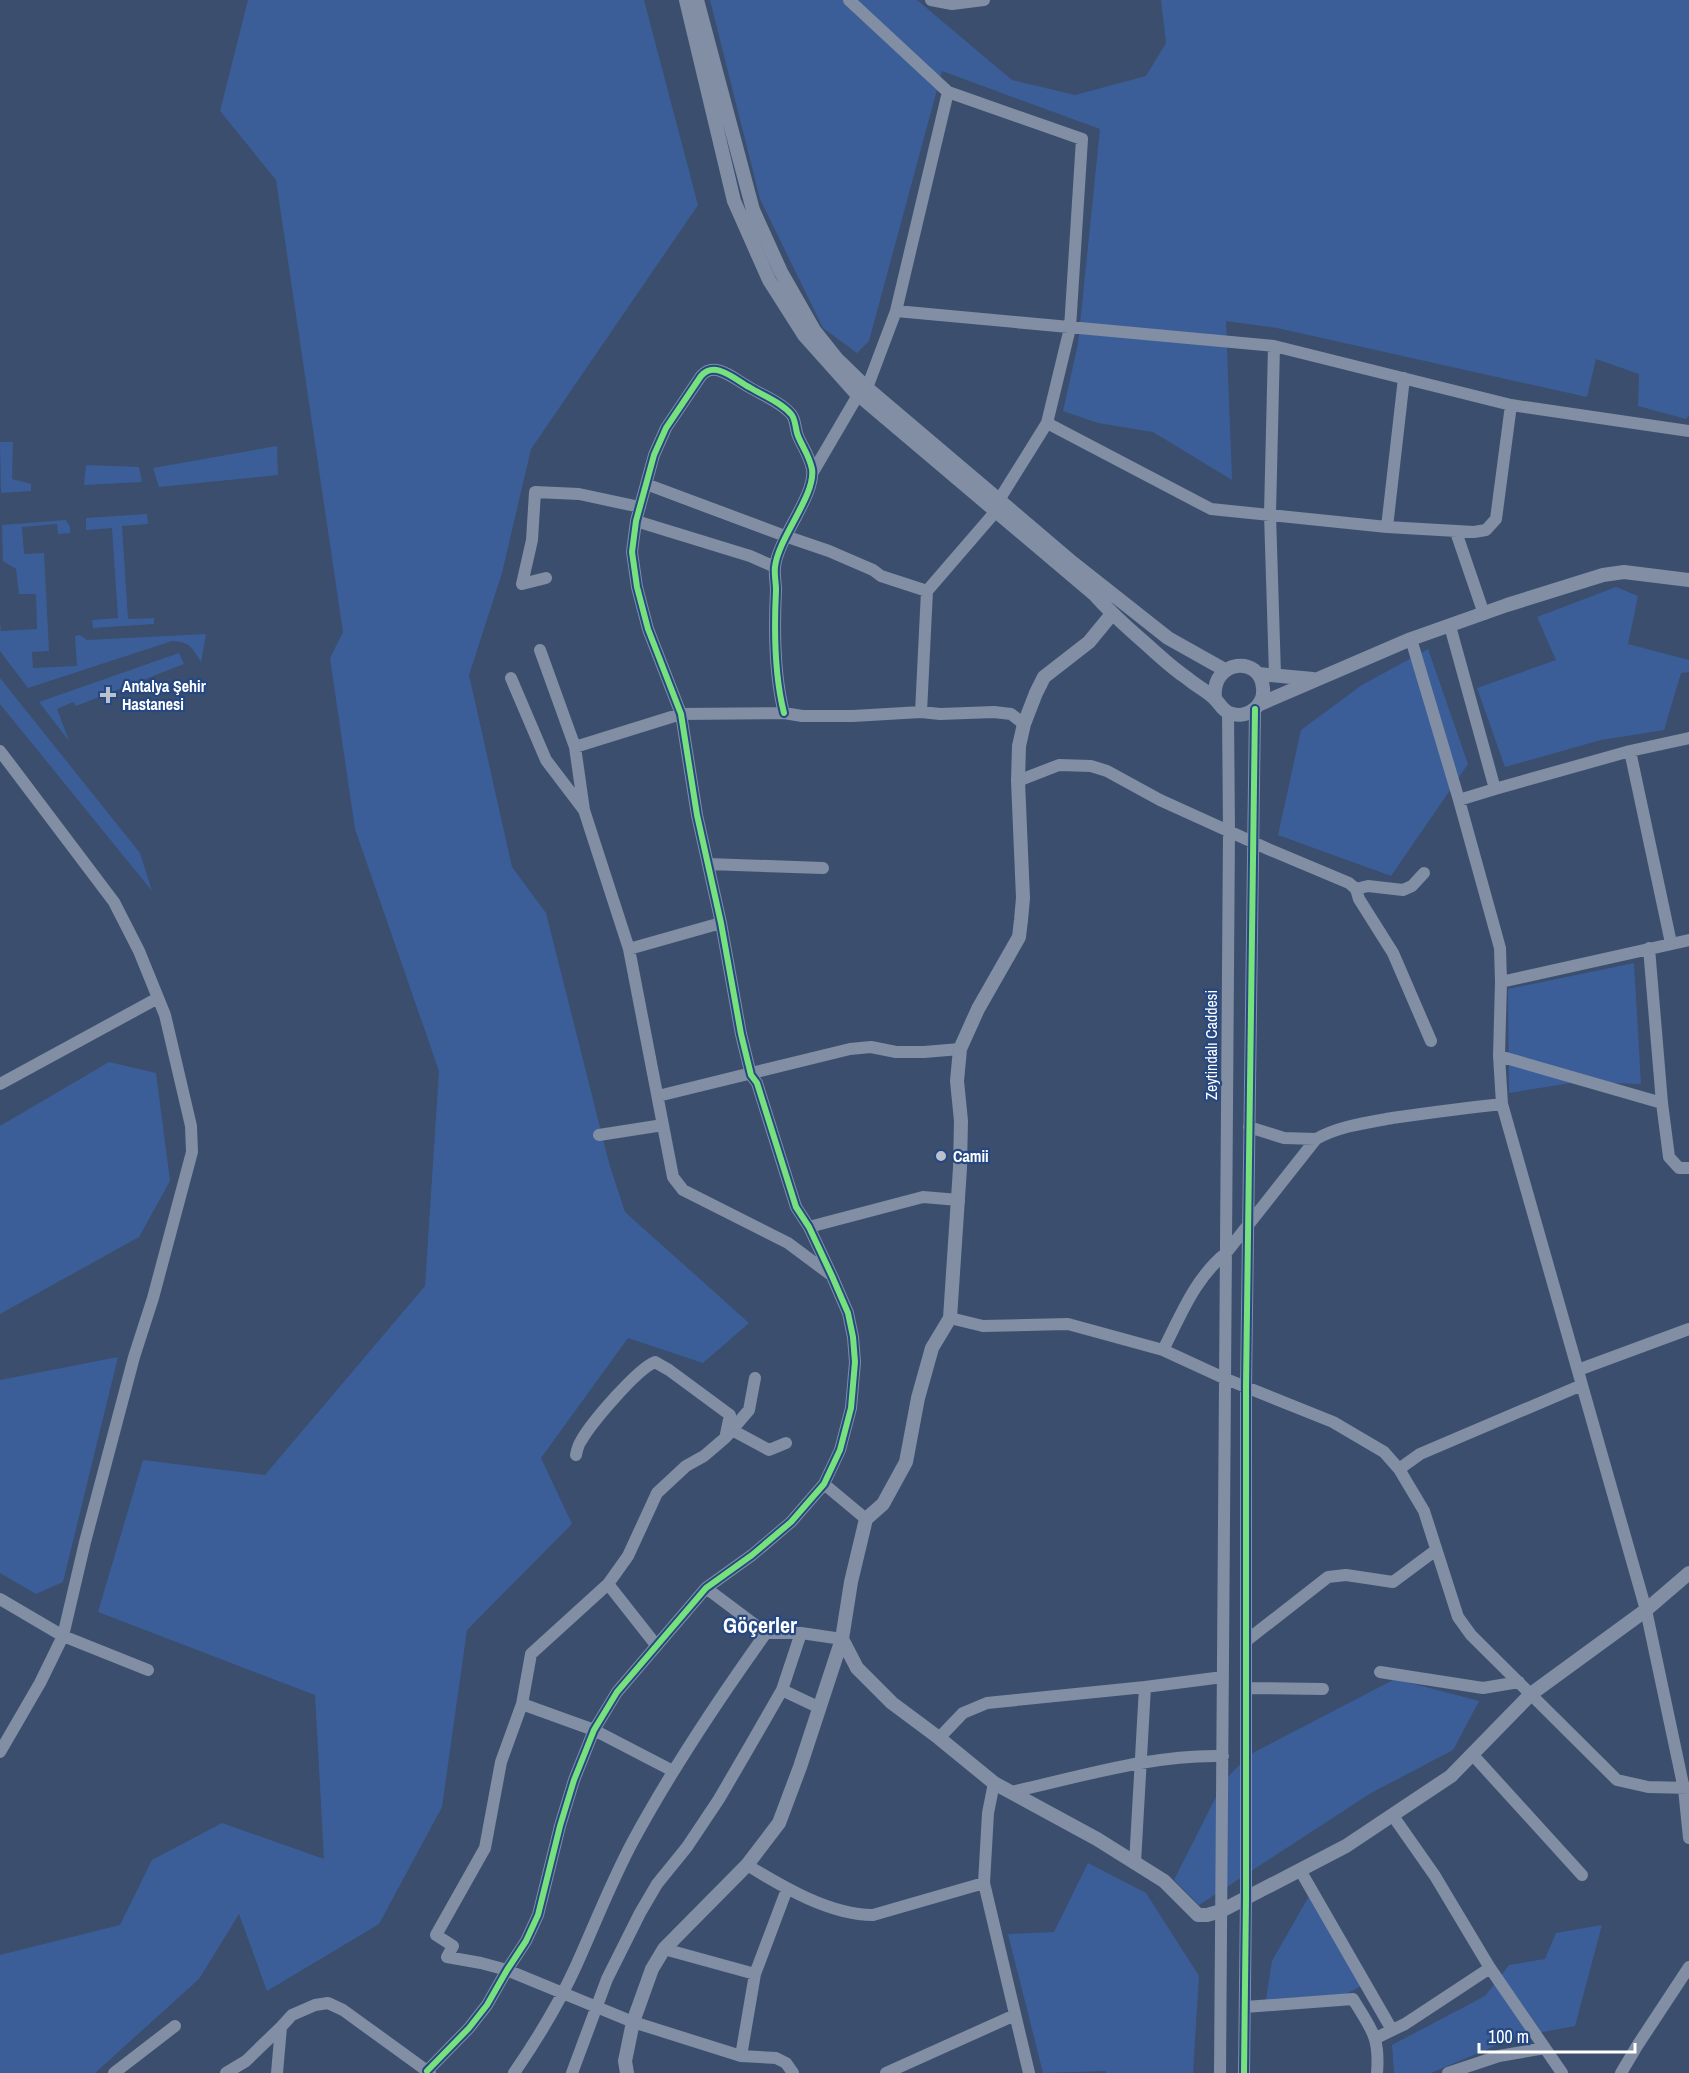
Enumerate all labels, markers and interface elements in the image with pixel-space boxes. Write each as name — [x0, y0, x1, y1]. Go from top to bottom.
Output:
place label: Antalya Şehir Hastanesi — [122, 675, 207, 715]
marker: Antalya Şehir Hastanesi — [99, 686, 117, 704]
street label: Zeytindalı Caddesi — [1200, 990, 1222, 1100]
place label: Camii — [953, 1145, 989, 1167]
marker: Camii — [934, 1149, 948, 1163]
district label: Göçerler — [723, 1610, 797, 1640]
scale bar — [1479, 2016, 1635, 2054]
text: 100 m — [1488, 2024, 1529, 2049]

